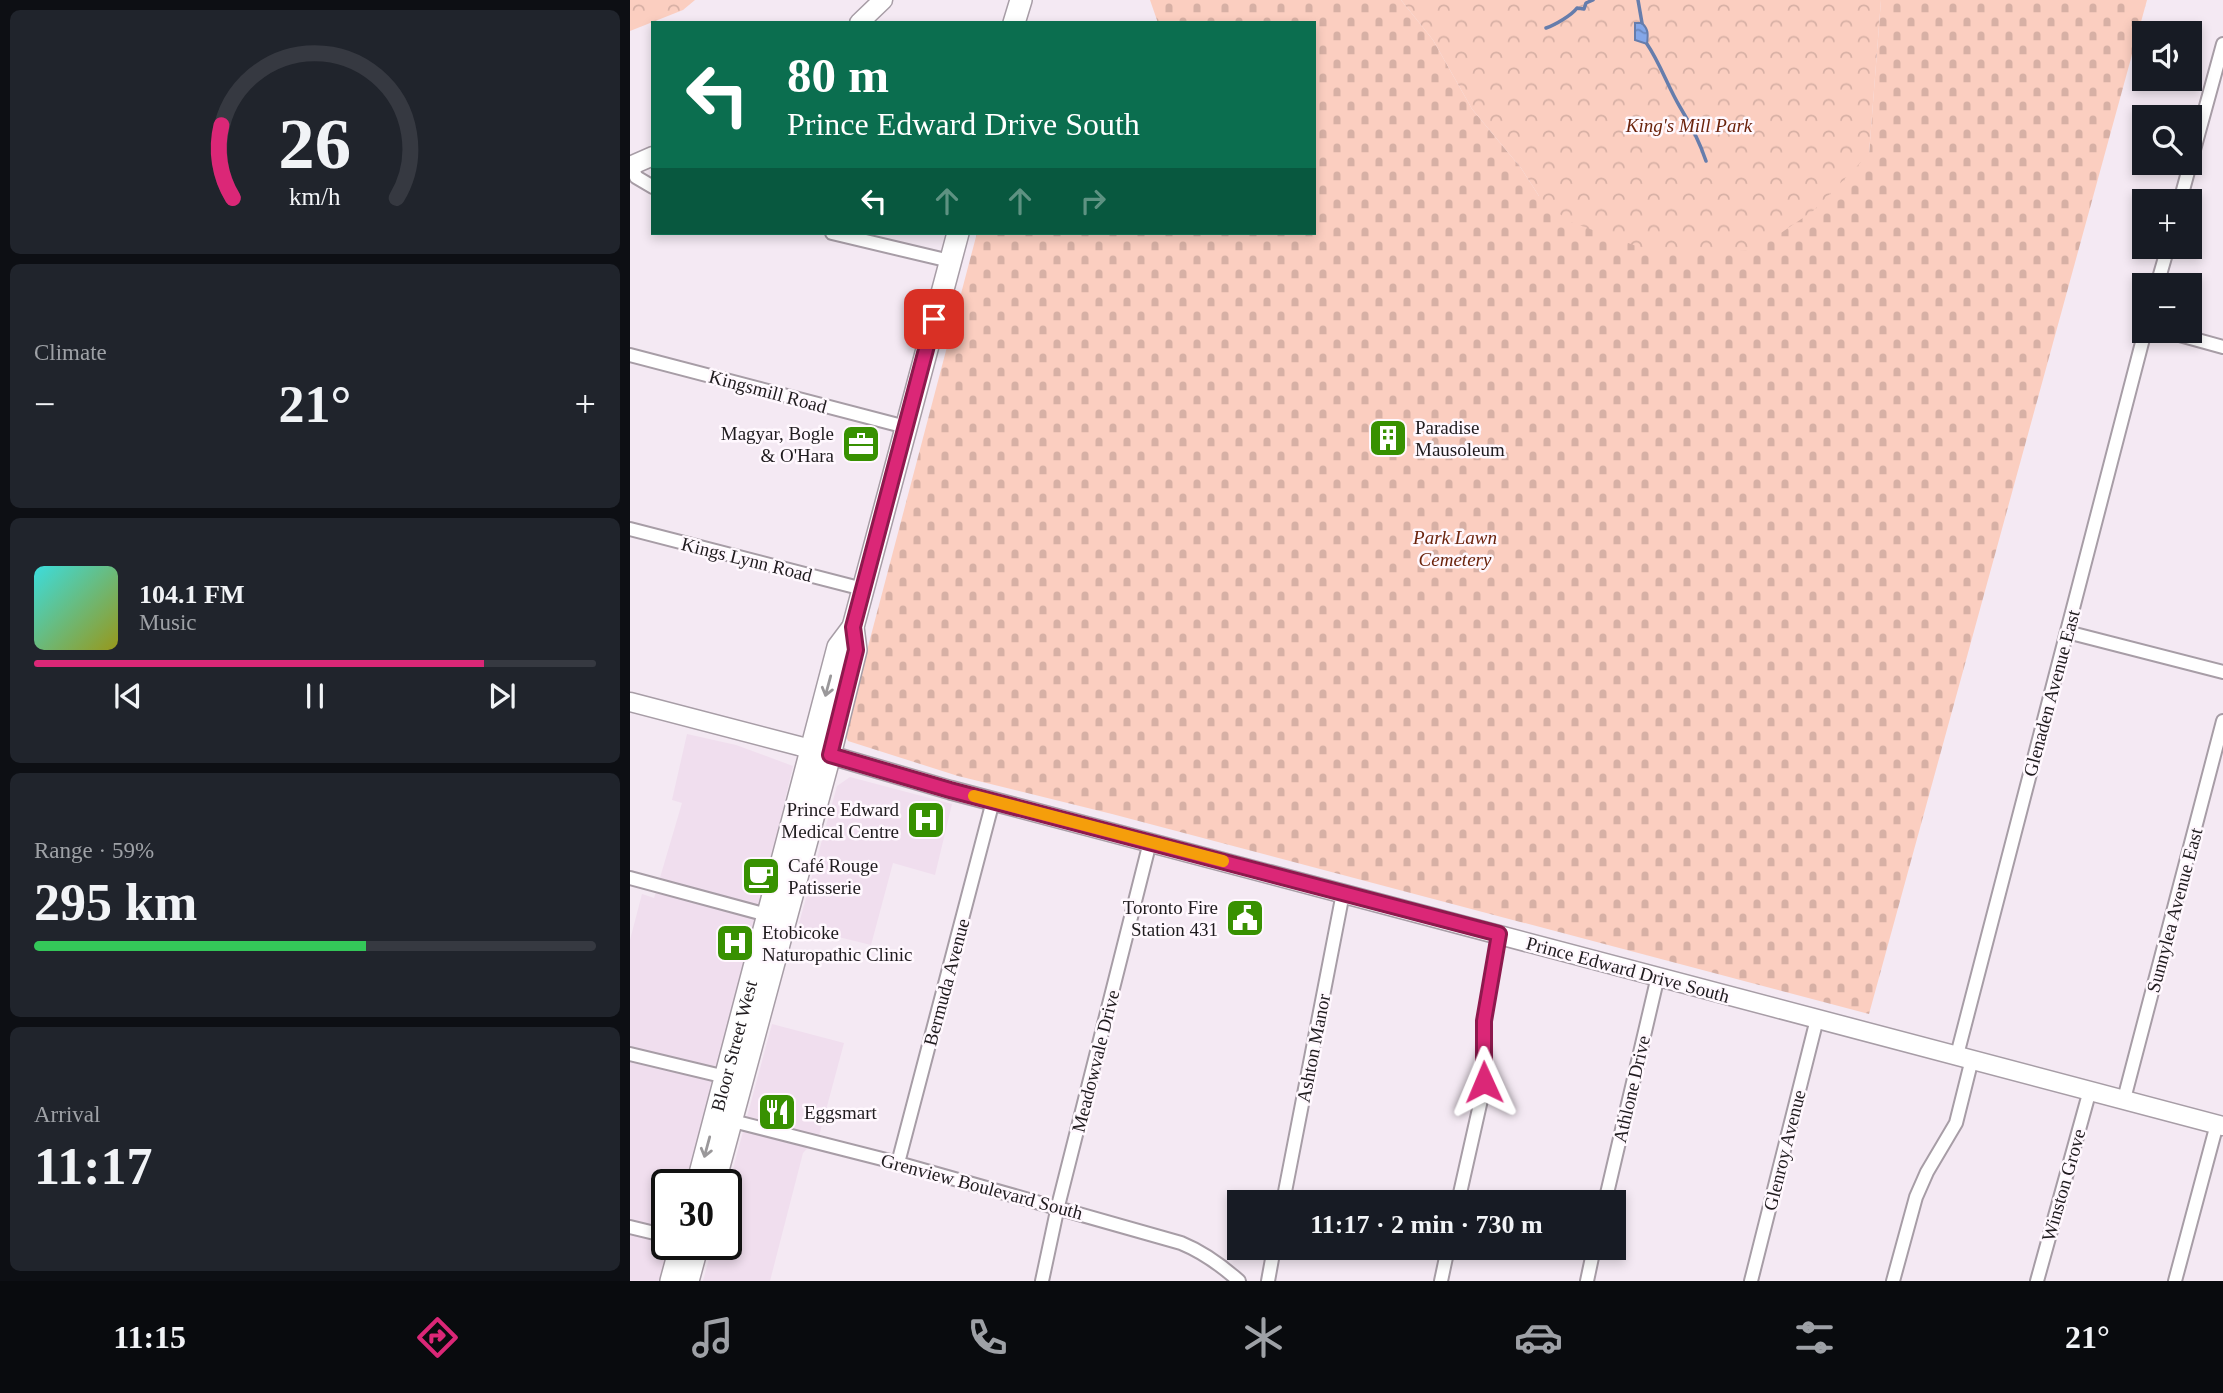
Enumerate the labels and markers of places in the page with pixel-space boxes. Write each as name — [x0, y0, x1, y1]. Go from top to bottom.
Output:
pin — [904, 289, 964, 349]
building icon: Paradise Mausoleum — [1367, 417, 1409, 459]
place label: Paradise Mausoleum — [1415, 417, 1505, 460]
place label: Magyar, Bogle & O'Hara — [721, 423, 835, 466]
office icon: Magyar, Bogle & O'Hara — [840, 423, 882, 465]
place label: Prince Edward Medical Centre — [781, 799, 899, 842]
hospital icon: Prince Edward Medical Centre — [905, 799, 947, 841]
cafe icon: Café Rouge Patisserie — [740, 855, 782, 897]
place label: Café Rouge Patisserie — [788, 855, 878, 898]
place label: Toronto Fire Station 431 — [1123, 897, 1218, 940]
public building icon: Toronto Fire Station 431 — [1224, 897, 1266, 939]
hospital icon: Etobicoke Naturopathic Clinic — [714, 922, 756, 964]
place label: Etobicoke Naturopathic Clinic — [762, 922, 912, 965]
restaurant icon: Eggsmart — [756, 1091, 798, 1133]
place label: Eggsmart — [804, 1102, 878, 1123]

